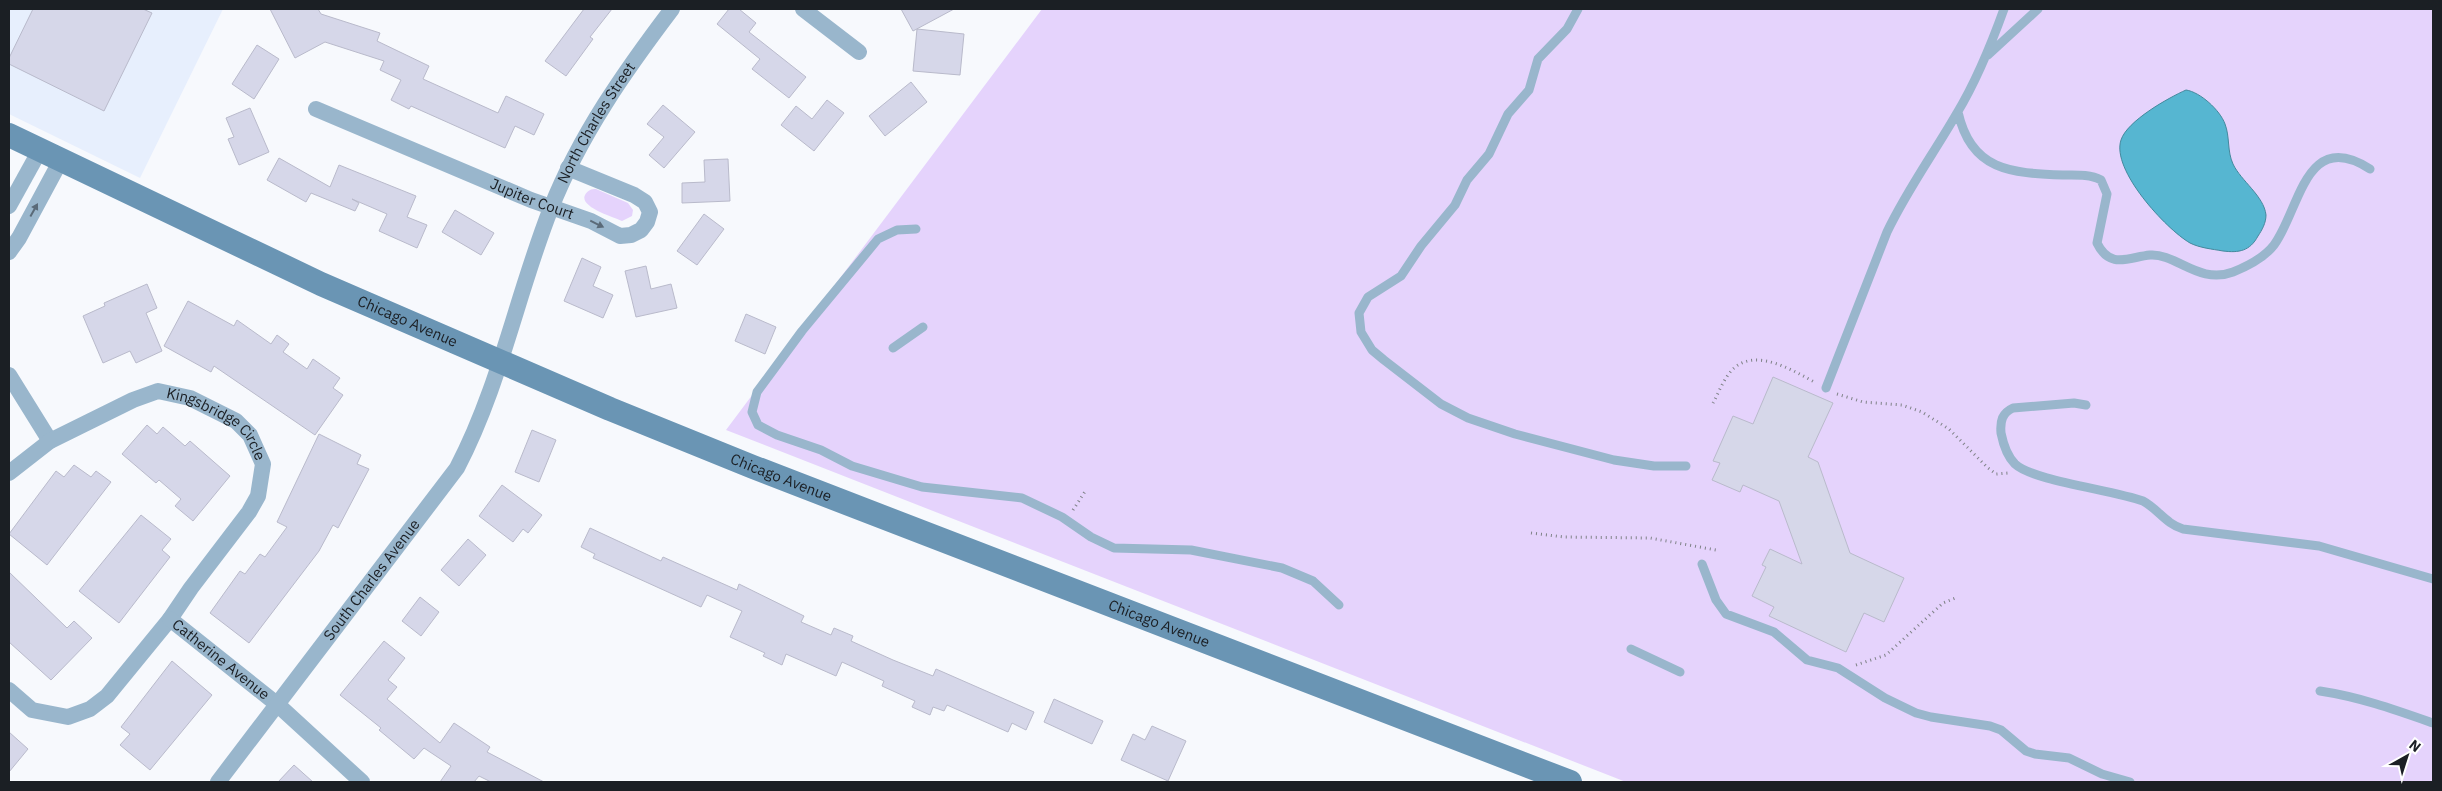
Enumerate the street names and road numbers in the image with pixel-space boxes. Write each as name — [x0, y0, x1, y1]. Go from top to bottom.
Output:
street label: North Charles Street — [553, 58, 639, 186]
street label: Jupiter Court — [487, 174, 576, 223]
street label: Chicago Avenue — [355, 291, 461, 351]
street label: Kingsbridge Circle — [165, 383, 270, 463]
street label: Chicago Avenue — [728, 449, 835, 505]
street label: South Charles Avenue — [319, 515, 424, 644]
street label: Chicago Avenue — [1106, 595, 1213, 651]
street label: Catherine Avenue — [169, 615, 274, 704]

